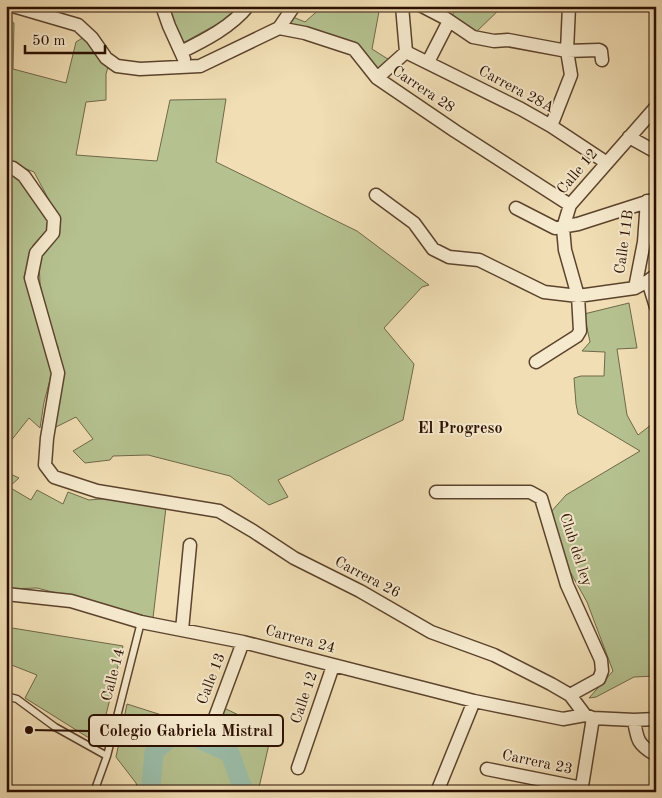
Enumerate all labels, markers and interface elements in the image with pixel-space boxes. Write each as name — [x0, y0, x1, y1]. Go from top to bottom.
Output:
scale bar — [25, 22, 105, 54]
text: 50 m — [32, 34, 66, 49]
street label: Carrera 28 — [389, 64, 457, 116]
street label: Carrera 28A — [476, 64, 557, 116]
street label: Calle 12 — [555, 146, 601, 198]
street label: Calle 11B — [613, 209, 637, 275]
district label: El Progreso — [418, 421, 503, 437]
street label: Club del ley — [556, 512, 594, 588]
street label: Carrera 26 — [332, 555, 402, 601]
street label: Carrera 24 — [263, 623, 337, 657]
street label: Calle 14 — [100, 647, 128, 703]
street label: Calle 13 — [195, 651, 229, 707]
street label: Calle 12 — [289, 670, 321, 726]
callout: Colegio Gabriela Mistral — [89, 715, 283, 746]
text: Colegio Gabriela Mistral — [99, 724, 273, 740]
street label: Carrera 23 — [500, 748, 574, 778]

